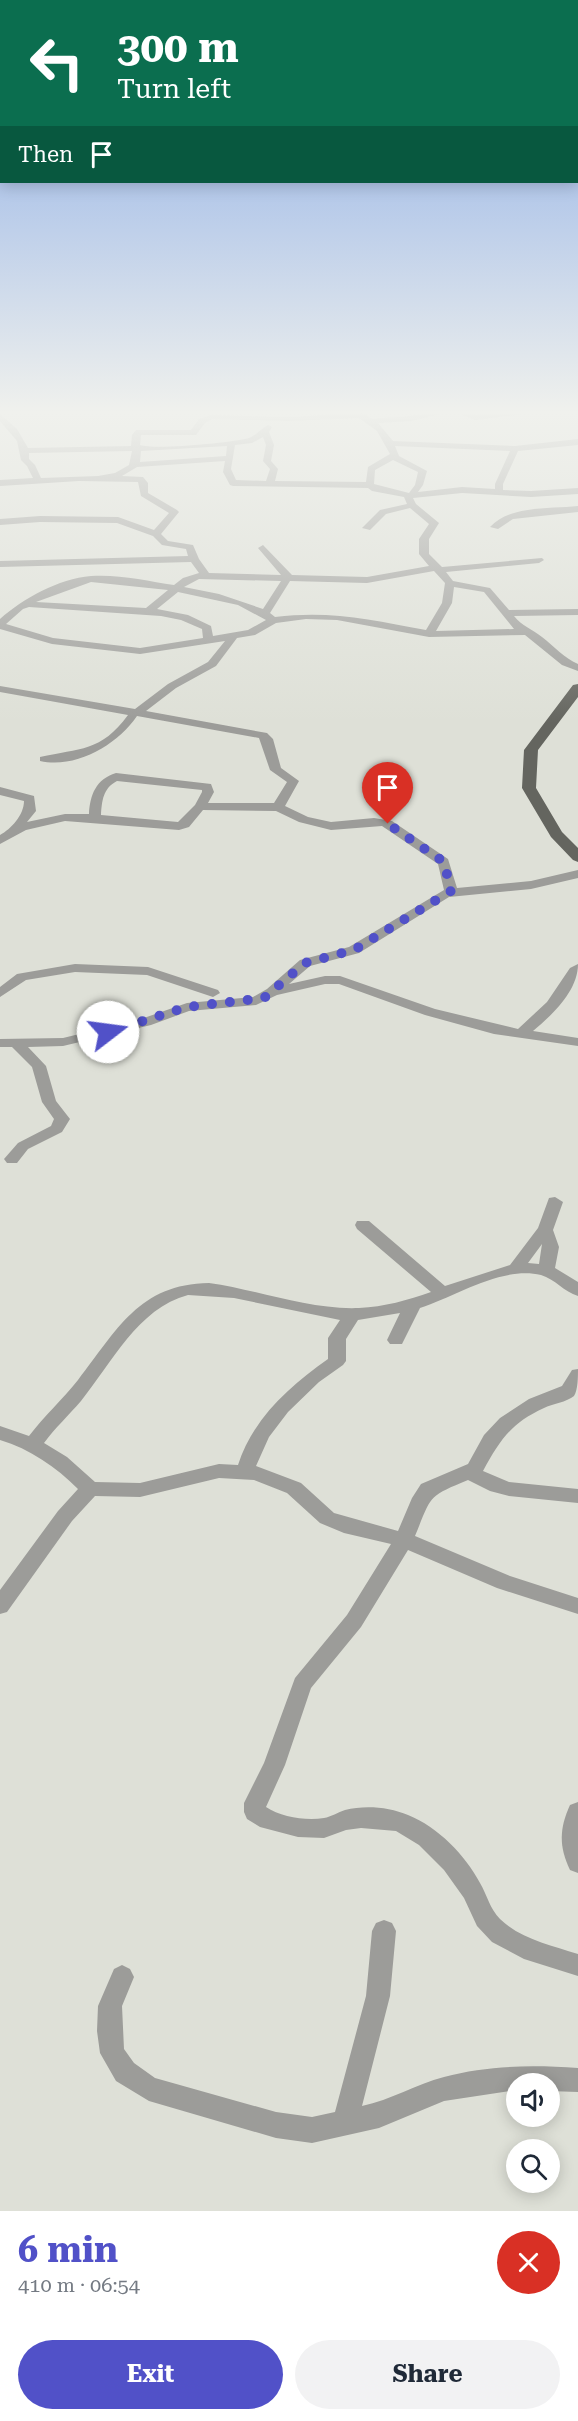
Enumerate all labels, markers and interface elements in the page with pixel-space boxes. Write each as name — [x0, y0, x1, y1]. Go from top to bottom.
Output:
text: 300 m — [117, 23, 239, 72]
icon: left — [18, 24, 96, 102]
text: Turn left — [117, 73, 231, 105]
icon: arrive — [85, 138, 118, 171]
text: Then — [18, 142, 73, 167]
pin — [362, 762, 413, 824]
icon: arrive — [371, 771, 404, 804]
position arrow — [76, 1000, 140, 1064]
map controls — [506, 2073, 560, 2193]
button: sound — [506, 2073, 560, 2127]
button: search — [506, 2139, 560, 2193]
text: 6 min — [18, 2229, 118, 2271]
button: close — [497, 2231, 560, 2294]
text: 410 m · 06:54 — [18, 2273, 140, 2297]
button: Exit — [18, 2340, 283, 2409]
button: Share — [295, 2340, 560, 2409]

